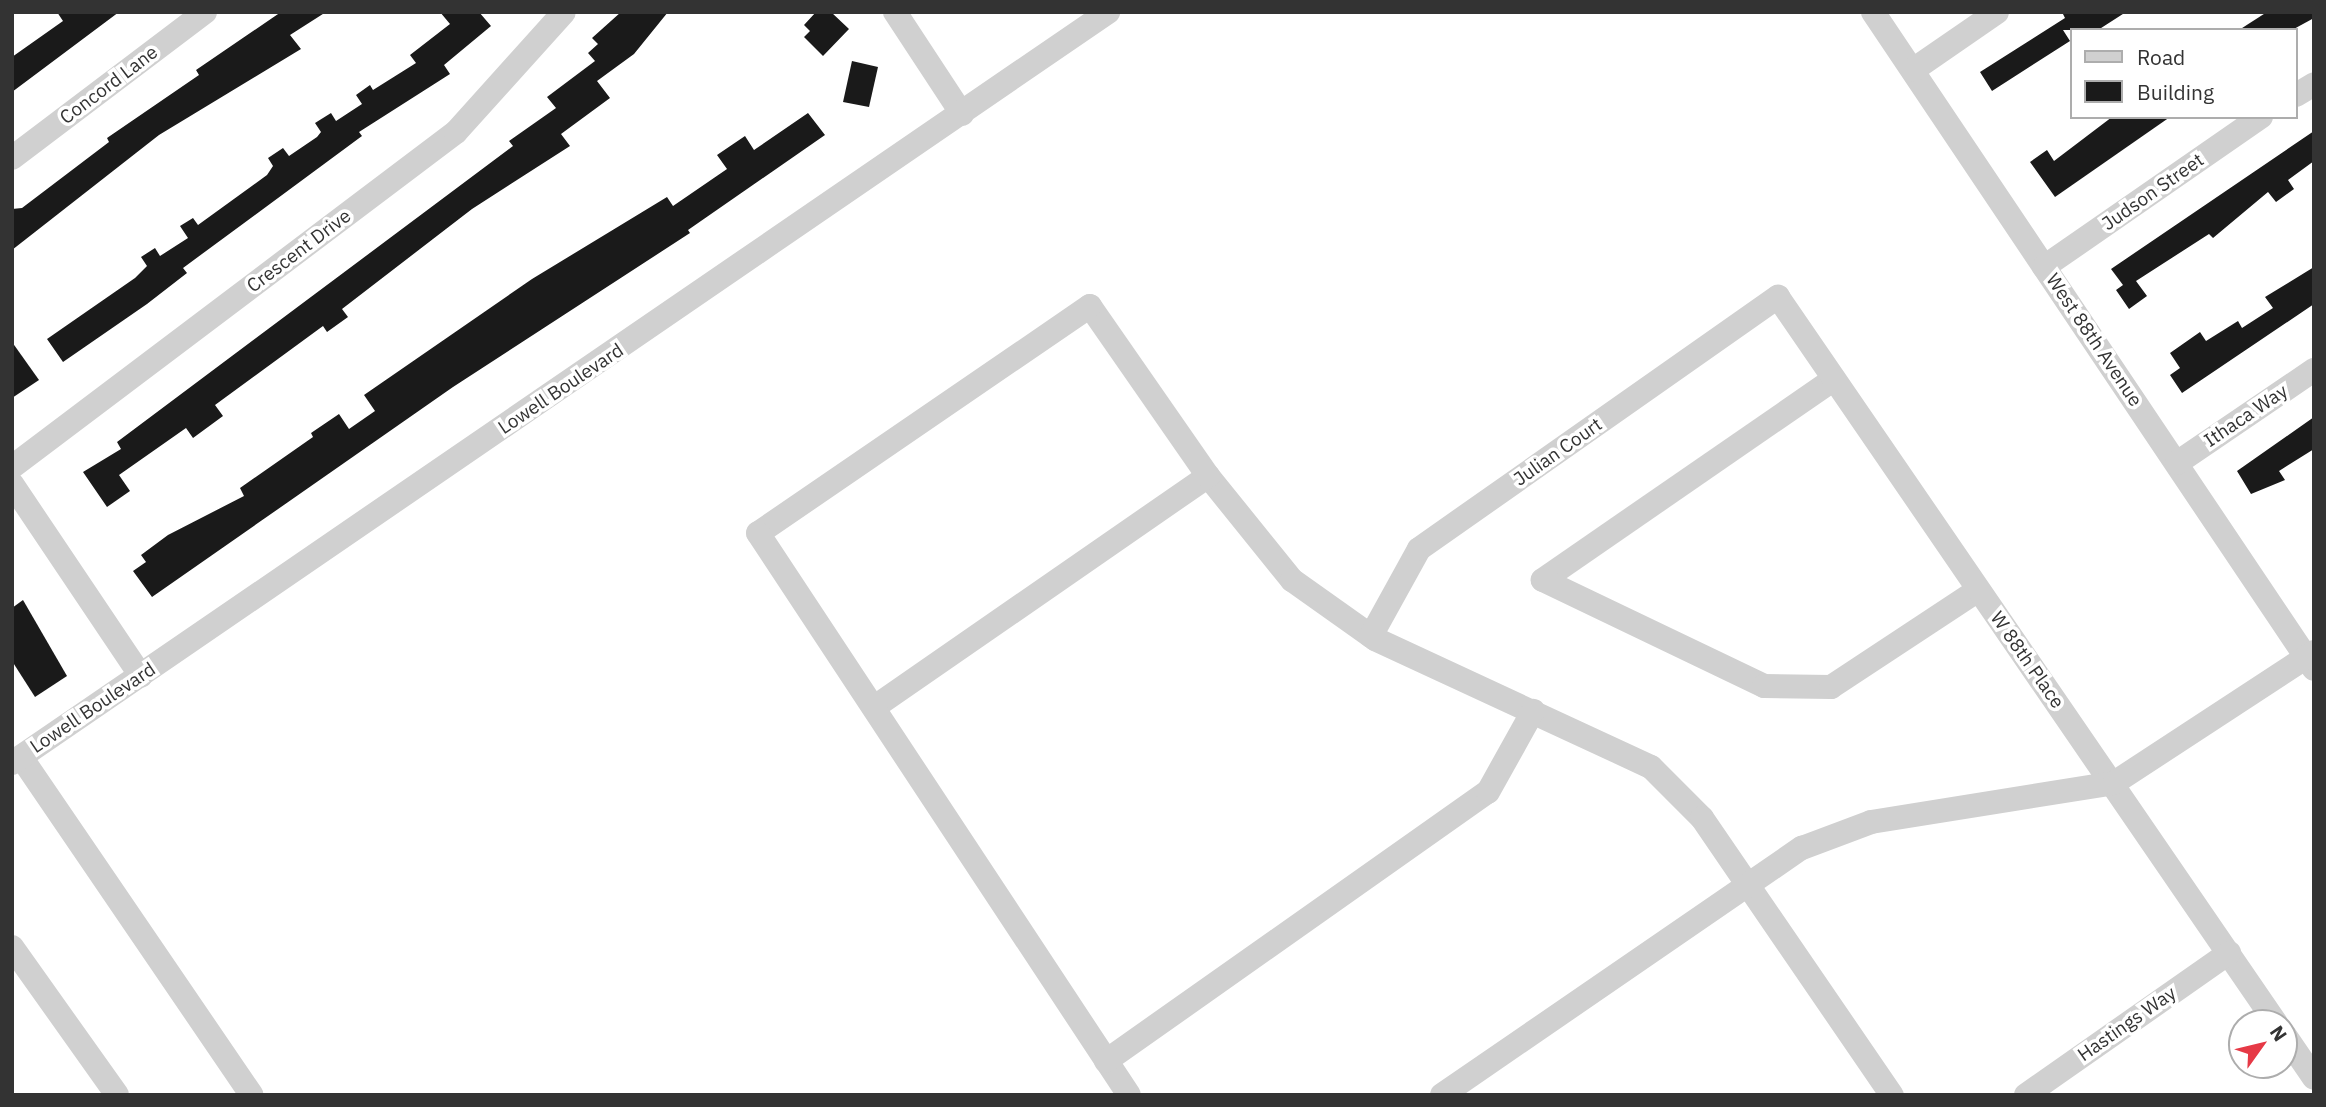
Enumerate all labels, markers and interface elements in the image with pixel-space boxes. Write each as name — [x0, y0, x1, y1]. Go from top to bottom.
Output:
legend — [2070, 28, 2298, 119]
street label: Concord Lane — [56, 41, 162, 129]
text: Road — [2137, 43, 2185, 71]
text: Building — [2137, 78, 2214, 106]
street label: Judson Street — [2098, 149, 2208, 235]
street label: Crescent Drive — [243, 204, 355, 298]
street label: West 88th Avenue — [2041, 269, 2147, 411]
street label: Lowell Boulevard — [494, 339, 628, 439]
street label: Ithaca Way — [2200, 380, 2292, 452]
street label: Julian Court — [1509, 413, 1607, 491]
street label: W 88th Place — [1985, 607, 2069, 713]
street label: Lowell Boulevard — [26, 658, 160, 758]
street label: Hastings Way — [2073, 982, 2181, 1066]
north arrow — [2228, 1009, 2298, 1079]
text: N — [2265, 1021, 2293, 1046]

